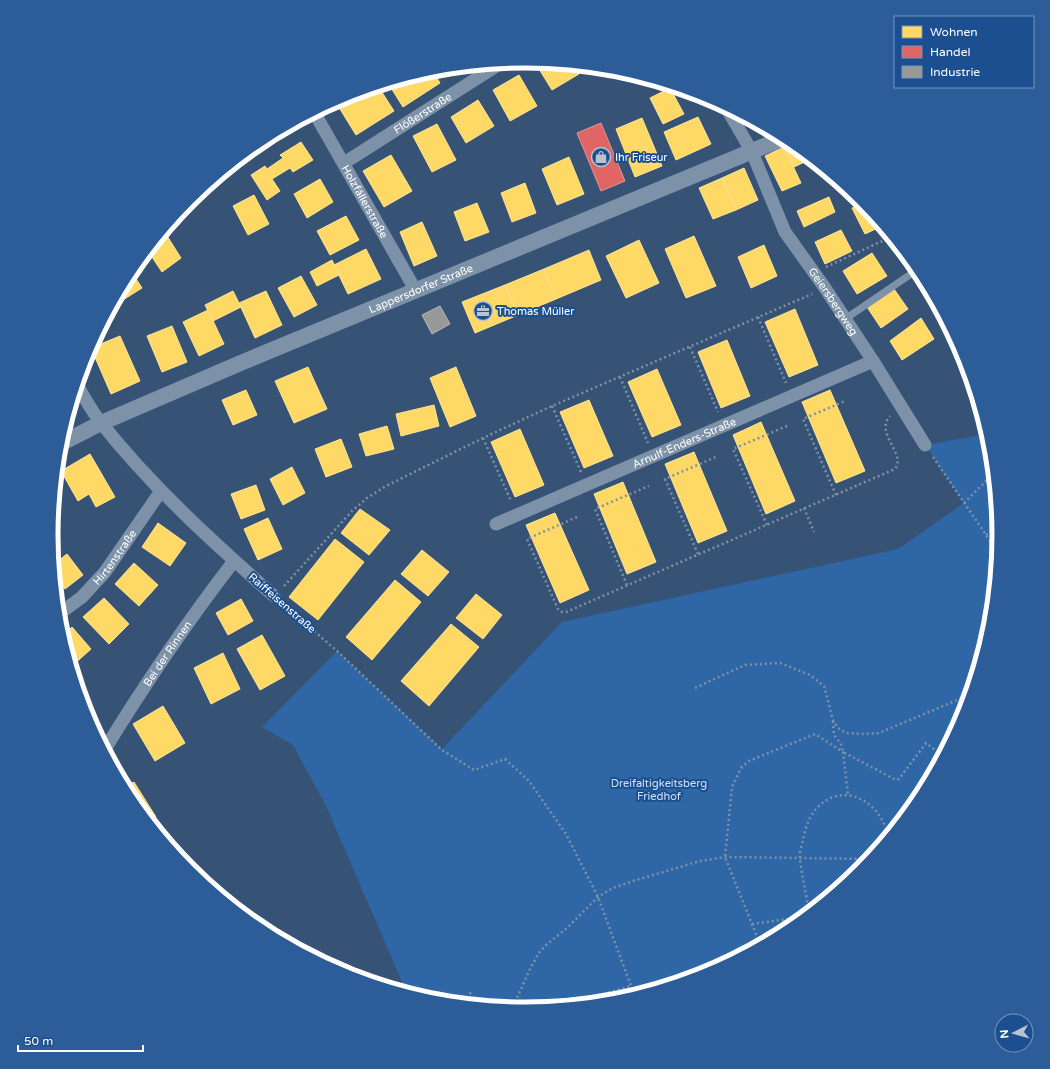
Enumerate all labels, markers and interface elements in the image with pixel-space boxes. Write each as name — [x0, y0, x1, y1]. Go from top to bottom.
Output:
legend — [894, 16, 1034, 88]
text: Wohnen — [930, 25, 978, 39]
text: Handel — [930, 45, 970, 59]
text: Industrie — [930, 65, 980, 79]
street label: Flößerstraße — [391, 90, 454, 136]
shop icon: Ihr Friseur — [590, 146, 612, 168]
place label: Ihr Friseur — [615, 151, 668, 164]
street label: Holzfällerstraße — [339, 163, 391, 240]
street label: Lappersdorfer Straße — [367, 261, 475, 316]
street label: Geiersbergweg — [806, 265, 861, 338]
office icon: Thomas Müller — [472, 300, 494, 322]
place label: Thomas Müller — [497, 305, 575, 318]
street label: Arnulf-Enders-Straße — [630, 415, 738, 471]
street label: Hirtenstraße — [90, 527, 139, 588]
street label: Raiffeisenstraße — [246, 570, 318, 636]
street label: Bei der Rinnen — [140, 618, 194, 689]
park label: Dreifaltigkeitsberg Friedhof — [611, 777, 707, 803]
north arrow — [994, 1013, 1034, 1053]
scale bar — [18, 1027, 143, 1053]
text: N — [998, 1029, 1011, 1039]
text: 50 m — [24, 1034, 53, 1048]

